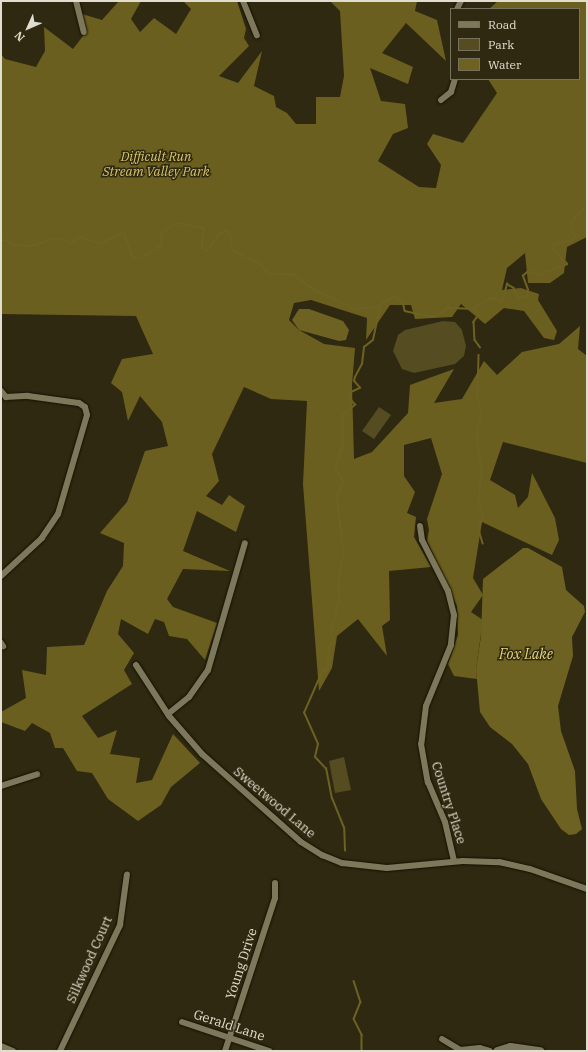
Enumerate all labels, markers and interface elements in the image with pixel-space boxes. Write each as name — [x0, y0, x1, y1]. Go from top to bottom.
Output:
north arrow — [8, 8, 48, 48]
legend — [450, 8, 580, 80]
text: Road — [488, 17, 517, 32]
text: N — [11, 28, 28, 45]
text: Park — [488, 37, 514, 52]
text: Water — [488, 57, 521, 72]
park label: Difficult Run Stream Valley Park — [102, 150, 210, 181]
water label: Fox Lake — [499, 646, 553, 662]
street label: Country Place — [427, 760, 469, 846]
street label: Sweetwood Lane — [230, 764, 318, 842]
street label: Silkwood Court — [64, 914, 116, 1006]
street label: Young Drive — [223, 926, 261, 1002]
street label: Gerald Lane — [191, 1007, 267, 1045]

